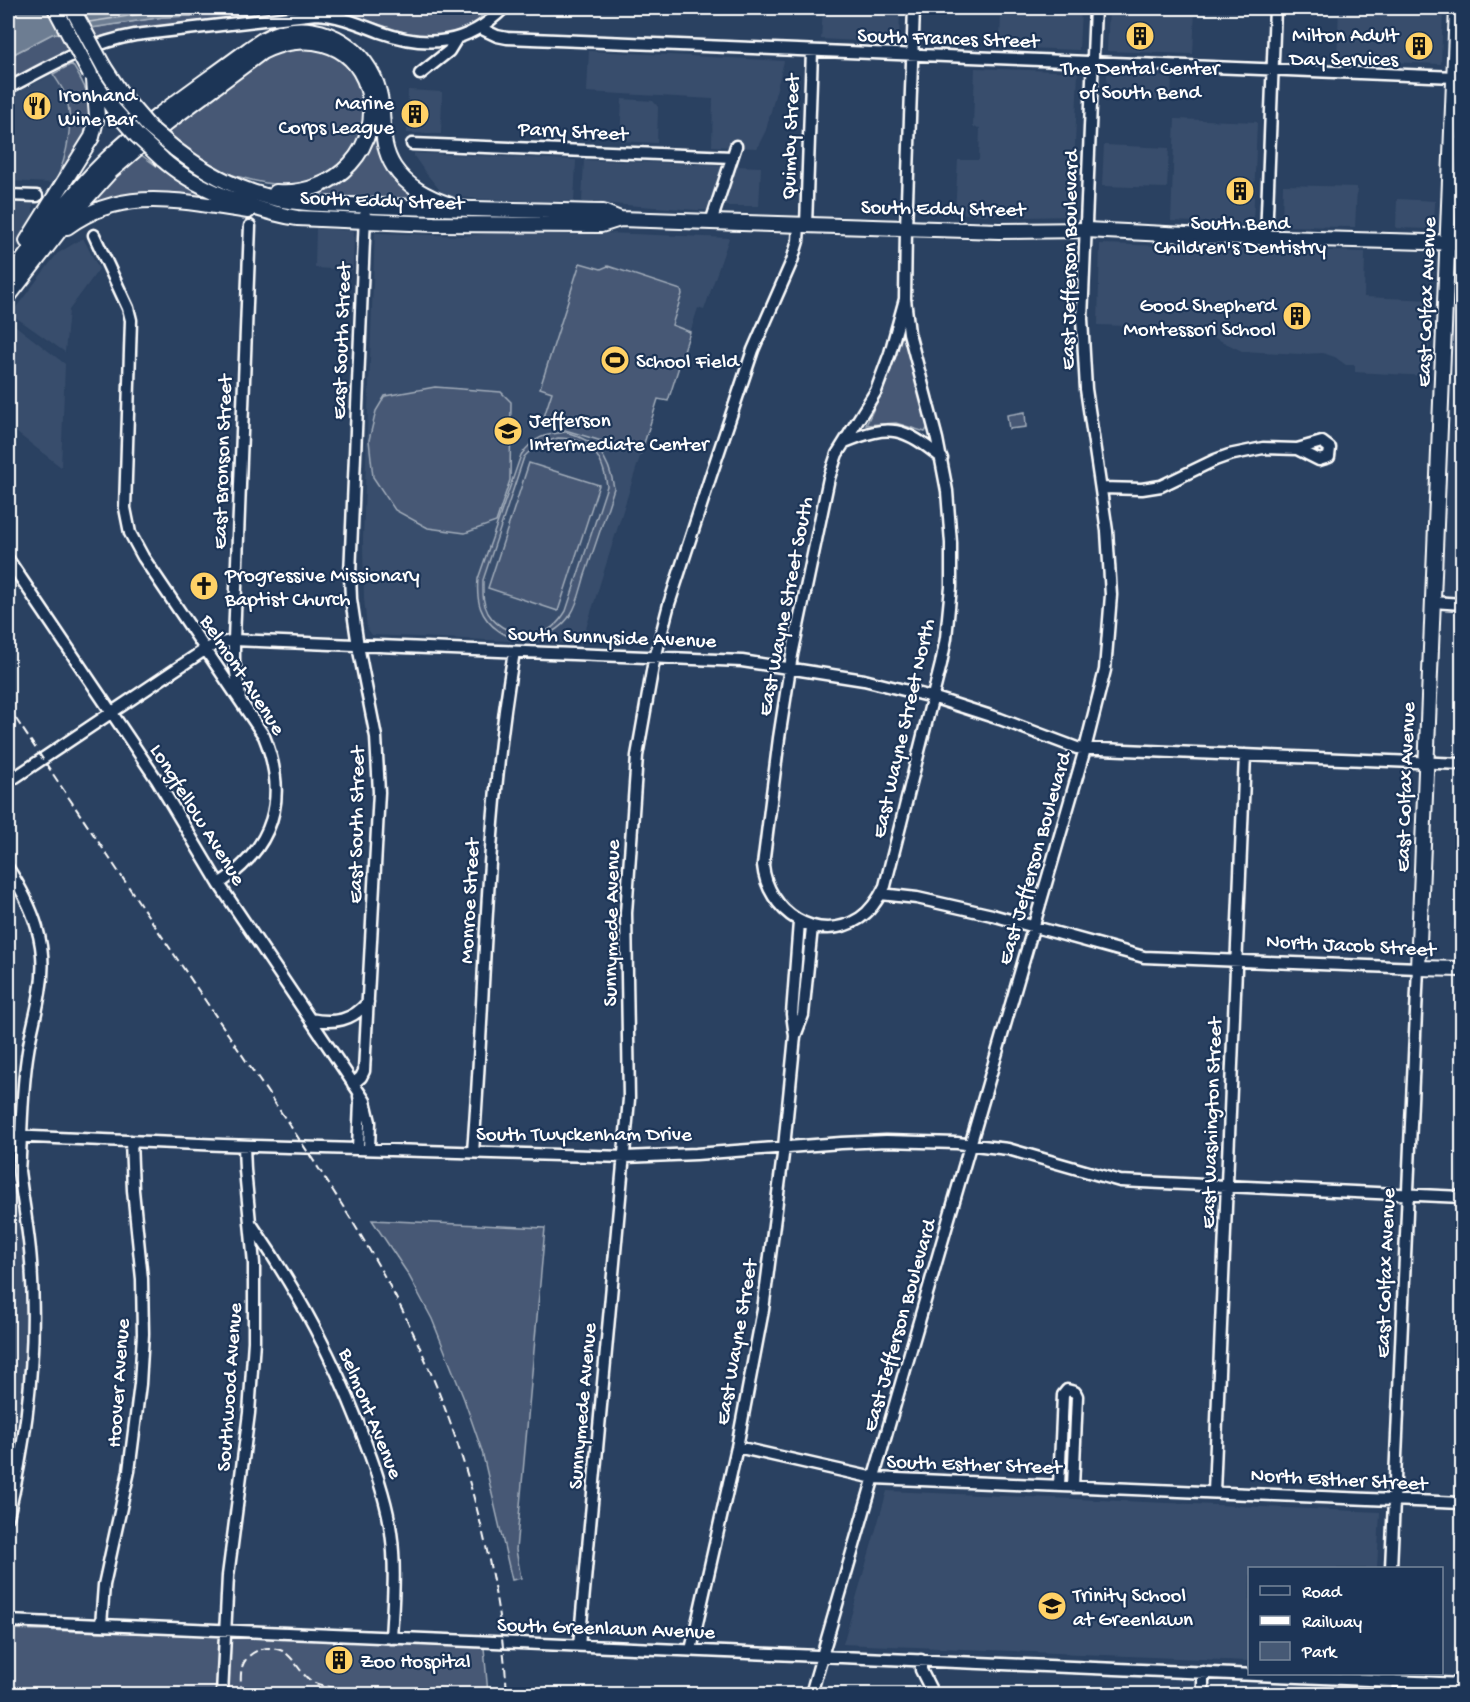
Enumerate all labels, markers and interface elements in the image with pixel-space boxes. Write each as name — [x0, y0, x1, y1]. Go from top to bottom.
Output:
building icon: The Dental Center of South Bend — [1124, 20, 1156, 52]
street label: South Frances Street — [857, 25, 1042, 56]
place label: Milton Adult Day Services — [1288, 25, 1400, 74]
building icon: Milton Adult Day Services — [1403, 30, 1435, 62]
place label: The Dental Center of South Bend — [1060, 58, 1221, 107]
street label: Quimby Street — [778, 71, 807, 200]
place label: Ironhand Wine Bar — [58, 85, 138, 134]
restaurant icon: Ironhand Wine Bar — [21, 90, 53, 122]
place label: Marine Corps League — [278, 93, 395, 142]
building icon: Marine Corps League — [399, 98, 431, 130]
street label: Parry Street — [517, 118, 631, 149]
street label: East Jefferson Boulevard — [1057, 148, 1086, 370]
building icon: South Bend Children's Dentistry — [1224, 175, 1256, 207]
street label: South Eddy Street — [299, 187, 467, 218]
street label: South Eddy Street — [861, 197, 1028, 224]
place label: South Bend Children's Dentistry — [1154, 213, 1326, 262]
street label: East Colfax Avenue — [1413, 215, 1444, 388]
street label: East South Street — [328, 260, 359, 420]
place label: Good Shepherd Montessori School — [1123, 295, 1278, 344]
building icon: Good Shepherd Montessori School — [1281, 300, 1313, 332]
sports icon: School Field — [599, 344, 631, 376]
place label: School Field — [636, 351, 740, 376]
street label: East Bronson Street — [209, 372, 240, 550]
place label: Jefferson Intermediate Center — [529, 410, 710, 459]
school or university icon: Jefferson Intermediate Center — [492, 415, 524, 447]
street label: East Wayne Street South — [754, 495, 821, 718]
place label: Progressive Missionary Baptist Church — [224, 565, 420, 614]
church icon: Progressive Missionary Baptist Church — [188, 570, 220, 602]
street label: Belmont Avenue — [192, 610, 290, 742]
street label: East Wayne Street North — [868, 617, 943, 841]
street label: South Sunnyside Avenue — [507, 623, 718, 656]
street label: East Colfax Avenue — [1392, 700, 1423, 873]
street label: Longfellow Avenue — [142, 740, 250, 892]
street label: East South Street — [345, 744, 372, 904]
street label: East Jefferson Boulevard — [994, 748, 1079, 968]
street label: Monroe Street — [456, 835, 487, 965]
street label: Sunnymede Avenue — [600, 838, 627, 1007]
street label: North Jacob Street — [1265, 931, 1439, 965]
street label: East Washington Street — [1197, 1015, 1230, 1229]
street label: South Twyckenham Drive — [476, 1124, 693, 1149]
street label: East Colfax Avenue — [1372, 1186, 1403, 1359]
street label: East Jefferson Boulevard — [859, 1215, 944, 1435]
street label: East Wayne Street — [712, 1255, 766, 1427]
street label: Southwood Avenue — [213, 1301, 250, 1472]
street label: Hoover Avenue — [104, 1317, 138, 1449]
street label: Sunnymede Avenue — [565, 1321, 604, 1491]
street label: Belmont Avenue — [331, 1344, 407, 1484]
street label: South Esther Street — [886, 1451, 1064, 1482]
street label: North Esther Street — [1250, 1464, 1430, 1499]
legend — [1248, 1567, 1443, 1675]
text: Road — [1302, 1583, 1343, 1604]
place label: Trinity School at Greenlawn — [1072, 1585, 1193, 1634]
school or university icon: Trinity School at Greenlawn — [1036, 1590, 1068, 1622]
text: Railway — [1302, 1613, 1362, 1634]
street label: South Greenlawn Avenue — [496, 1614, 717, 1647]
text: Park — [1301, 1643, 1338, 1664]
building icon: Zoo Hospital — [323, 1644, 355, 1676]
place label: Zoo Hospital — [360, 1651, 471, 1676]

